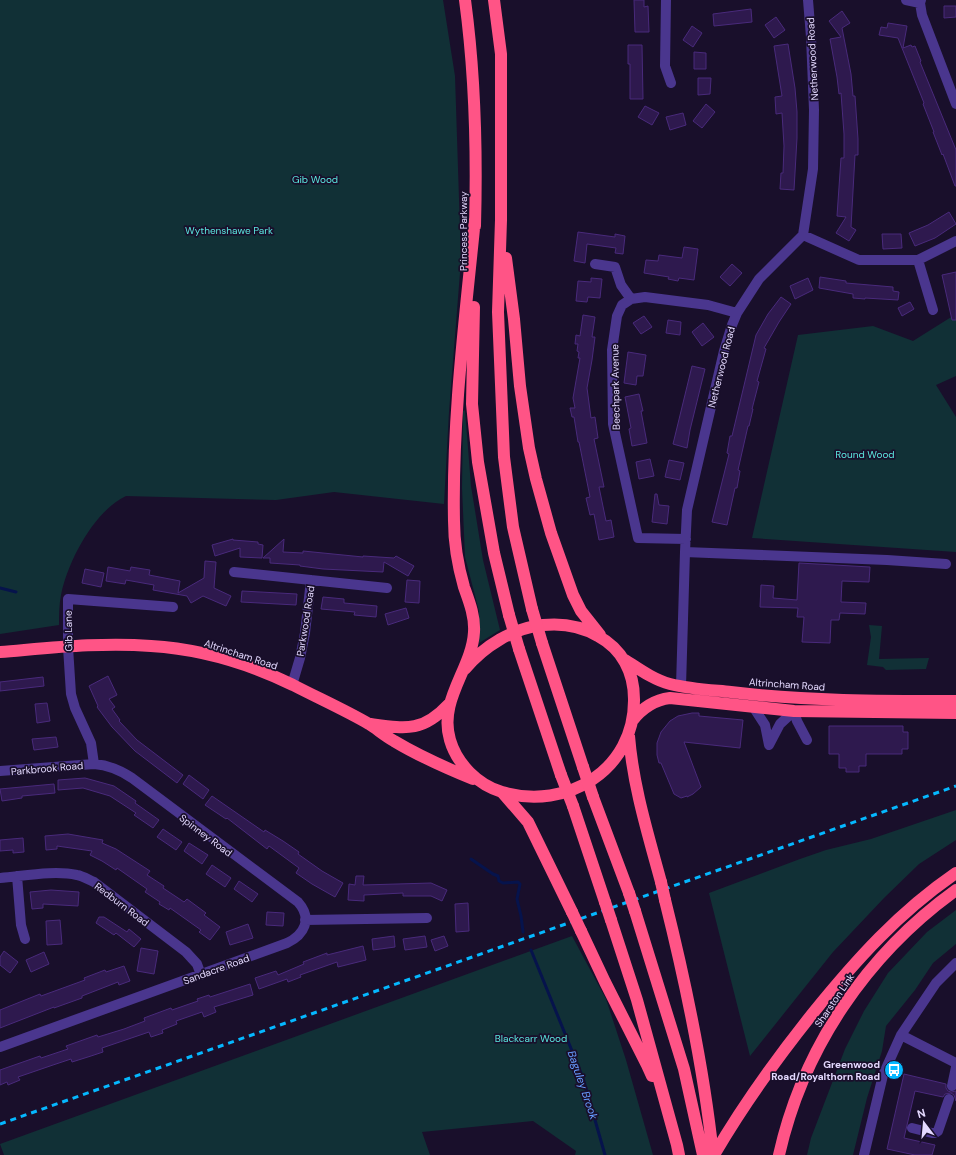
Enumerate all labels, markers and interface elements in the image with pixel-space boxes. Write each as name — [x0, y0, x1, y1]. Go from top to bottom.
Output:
street label: Netherwood Road — [804, 17, 821, 101]
park label: Gib Wood — [292, 173, 338, 186]
street label: Princess Parkway — [457, 191, 470, 271]
park label: Wythenshawe Park — [185, 224, 273, 237]
street label: Netherwood Road — [705, 325, 738, 409]
street label: Beechpark Avenue — [608, 344, 623, 430]
park label: Round Wood — [835, 448, 895, 461]
street label: Parkwood Road — [293, 585, 317, 657]
street label: Gib Lane — [62, 610, 75, 652]
street label: Altrincham Road — [203, 636, 279, 672]
street label: Altrincham Road — [748, 675, 826, 694]
street label: Parkbrook Road — [10, 759, 84, 778]
street label: Spinney Road — [177, 811, 235, 860]
street label: Redburn Road — [92, 880, 152, 929]
street label: Sandacre Road — [181, 951, 251, 987]
street label: Sharston Link — [812, 971, 857, 1030]
park label: Blackcarr Wood — [495, 1032, 567, 1045]
water label: Baguley Brook — [565, 1049, 601, 1122]
place label: Greenwood Road/Royalthorn Road — [771, 1058, 880, 1083]
bus stop icon: Greenwood Road/Royalthorn Road — [883, 1059, 905, 1081]
north arrow — [904, 1103, 944, 1143]
text: N — [915, 1106, 927, 1121]

